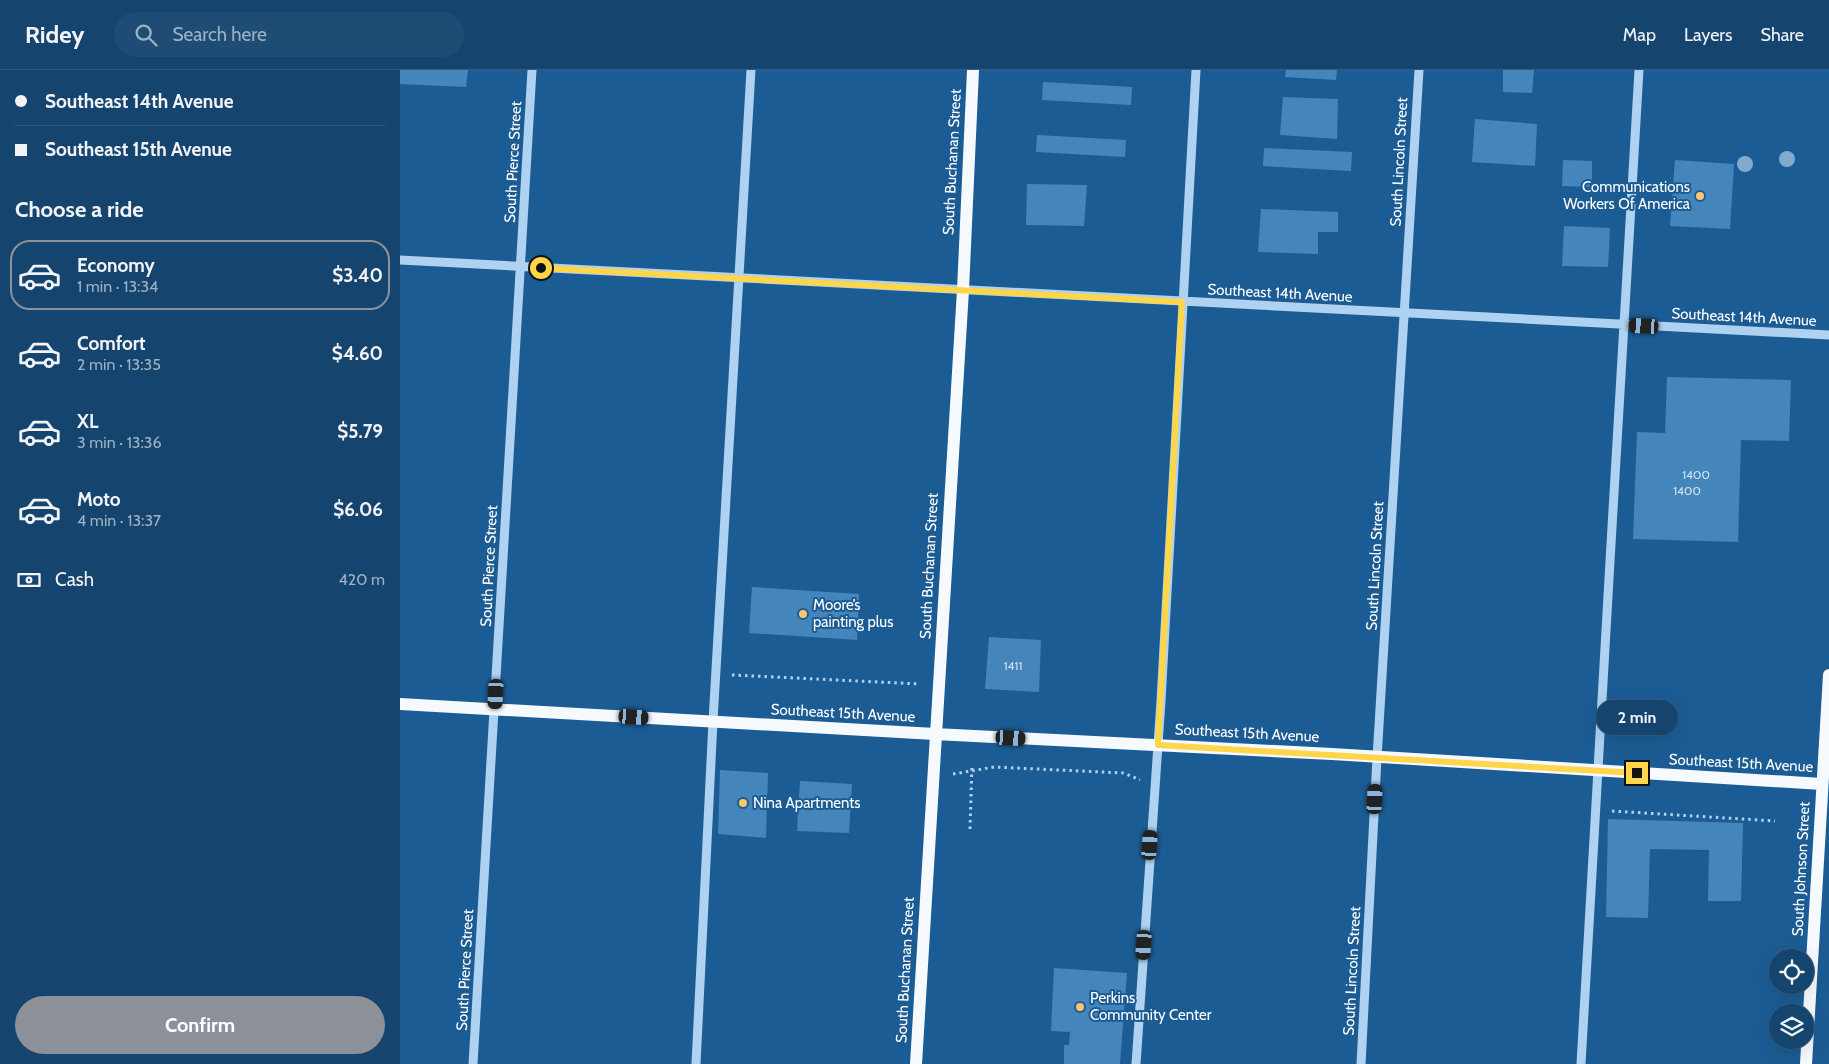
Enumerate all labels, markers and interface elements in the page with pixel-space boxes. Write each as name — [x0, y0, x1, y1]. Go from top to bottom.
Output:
search box — [114, 12, 464, 57]
text: Ridey — [25, 20, 84, 49]
icon: search — [132, 21, 160, 49]
text: Search here — [172, 23, 267, 46]
text: Map — [1623, 24, 1656, 46]
text: Layers — [1684, 24, 1733, 46]
text: Share — [1761, 24, 1804, 46]
street label: South Buchanan Street — [939, 89, 965, 235]
text: Southeast 14th Avenue — [45, 90, 233, 113]
street label: South Lincoln Street — [1387, 97, 1411, 227]
street label: South Pierce Street — [501, 101, 525, 223]
text: Southeast 15th Avenue — [45, 138, 232, 161]
place label: Communications Workers Of America — [1563, 178, 1691, 213]
marker: Communications Workers Of America — [1694, 190, 1706, 202]
text: Choose a ride — [15, 196, 144, 223]
icon: car — [17, 253, 62, 298]
text: Economy — [77, 254, 155, 277]
route start — [530, 257, 552, 279]
text: $3.40 — [332, 264, 383, 287]
text: 1 min · 13:34 — [77, 277, 158, 296]
street label: Southeast 14th Avenue — [1207, 280, 1353, 306]
street label: Southeast 14th Avenue — [1671, 304, 1817, 330]
car — [1628, 318, 1659, 334]
icon: car — [17, 331, 62, 376]
text: Comfort — [77, 332, 146, 355]
text: $4.60 — [332, 342, 383, 365]
text: 2 min · 13:35 — [77, 355, 161, 374]
icon: car — [17, 409, 62, 454]
text: XL — [77, 410, 98, 433]
text: $5.79 — [337, 420, 383, 443]
text: 3 min · 13:36 — [77, 433, 162, 452]
house number: 1400 — [1682, 467, 1710, 482]
house number: 1400 — [1673, 483, 1701, 498]
icon: car — [17, 487, 62, 532]
text: Moto — [77, 488, 121, 511]
street label: South Buchanan Street — [916, 493, 942, 639]
text: $6.06 — [333, 498, 383, 521]
street label: South Lincoln Street — [1363, 501, 1387, 631]
street label: South Pierce Street — [477, 505, 501, 627]
text: 4 min · 13:37 — [77, 511, 161, 530]
icon: cash — [15, 566, 43, 594]
text: Cash — [55, 568, 94, 591]
text: 420 m — [339, 570, 385, 589]
place label: Moore’s painting plus — [813, 596, 893, 631]
marker: Moore’s painting plus — [797, 608, 809, 620]
house number: 1411 — [1004, 658, 1022, 673]
car — [487, 679, 504, 709]
street label: Southeast 15th Avenue — [770, 700, 916, 726]
callout: 2 min — [1596, 700, 1678, 736]
car — [618, 708, 649, 726]
text: 2 min — [1618, 708, 1656, 727]
street label: Southeast 15th Avenue — [1174, 720, 1320, 746]
car — [995, 730, 1026, 746]
street label: Southeast 15th Avenue — [1668, 750, 1814, 776]
route end — [1626, 762, 1648, 784]
car — [1366, 784, 1383, 814]
place label: Nina Apartments — [753, 794, 861, 812]
marker: Nina Apartments — [737, 797, 749, 809]
street label: South Johnson Street — [1788, 801, 1814, 937]
car — [1141, 830, 1158, 860]
street label: South Buchanan Street — [892, 897, 918, 1043]
street label: South Lincoln Street — [1340, 906, 1364, 1036]
street label: South Pierce Street — [453, 909, 477, 1031]
car — [1135, 930, 1152, 960]
map controls — [1769, 949, 1814, 1049]
button: locate — [1769, 949, 1814, 994]
place label: Perkins Community Center — [1090, 989, 1212, 1024]
button: Confirm — [15, 996, 385, 1054]
marker: Perkins Community Center — [1074, 1001, 1086, 1013]
button: layers — [1769, 1004, 1814, 1049]

